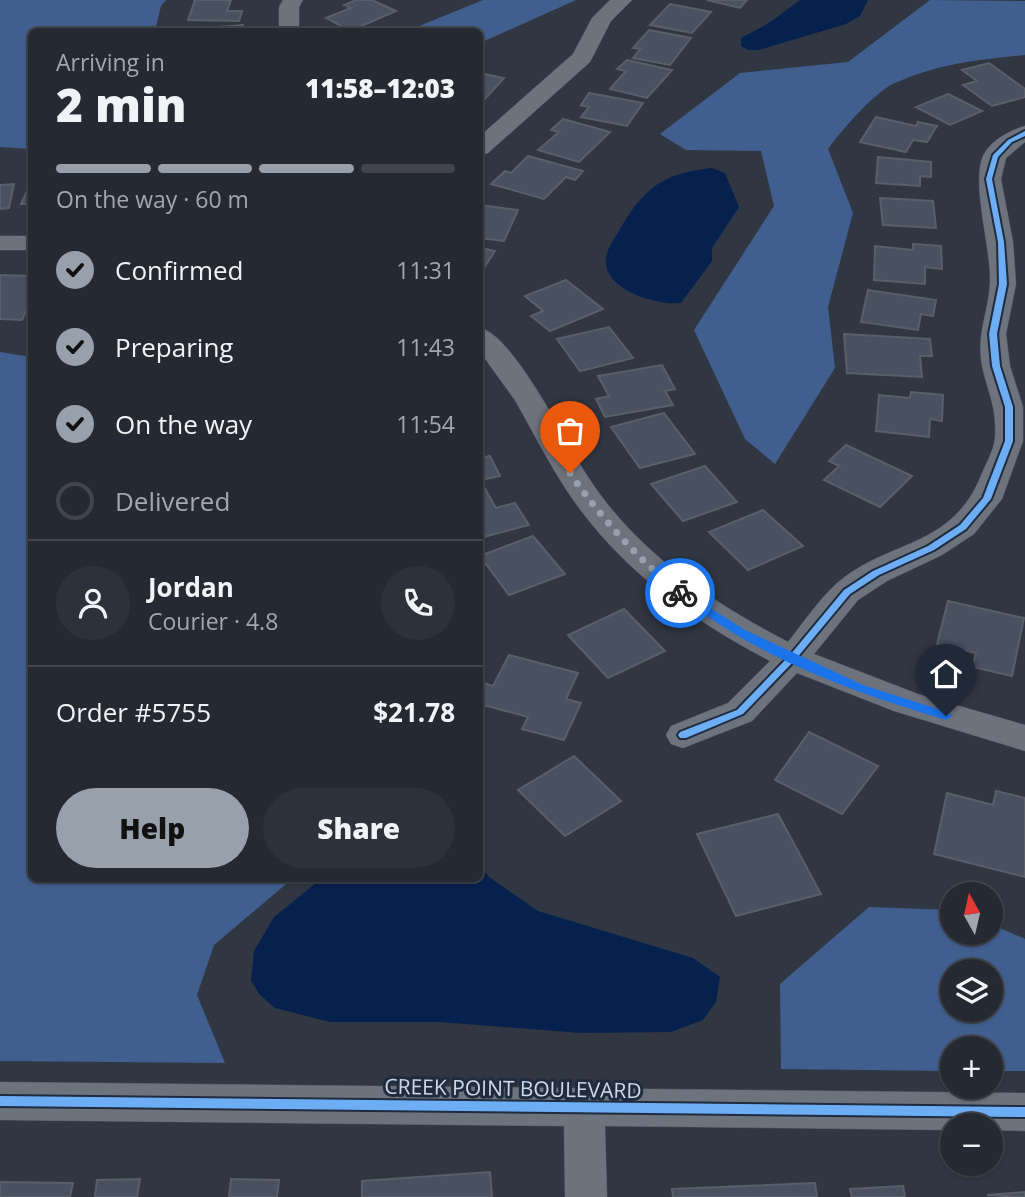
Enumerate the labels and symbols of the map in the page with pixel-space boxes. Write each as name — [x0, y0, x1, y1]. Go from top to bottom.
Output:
pin — [540, 401, 600, 473]
courier — [645, 558, 715, 628]
pin — [916, 644, 976, 716]
north arrow — [940, 882, 1003, 945]
street label: CREEK POINT BOULEVARD — [384, 1072, 642, 1104]

